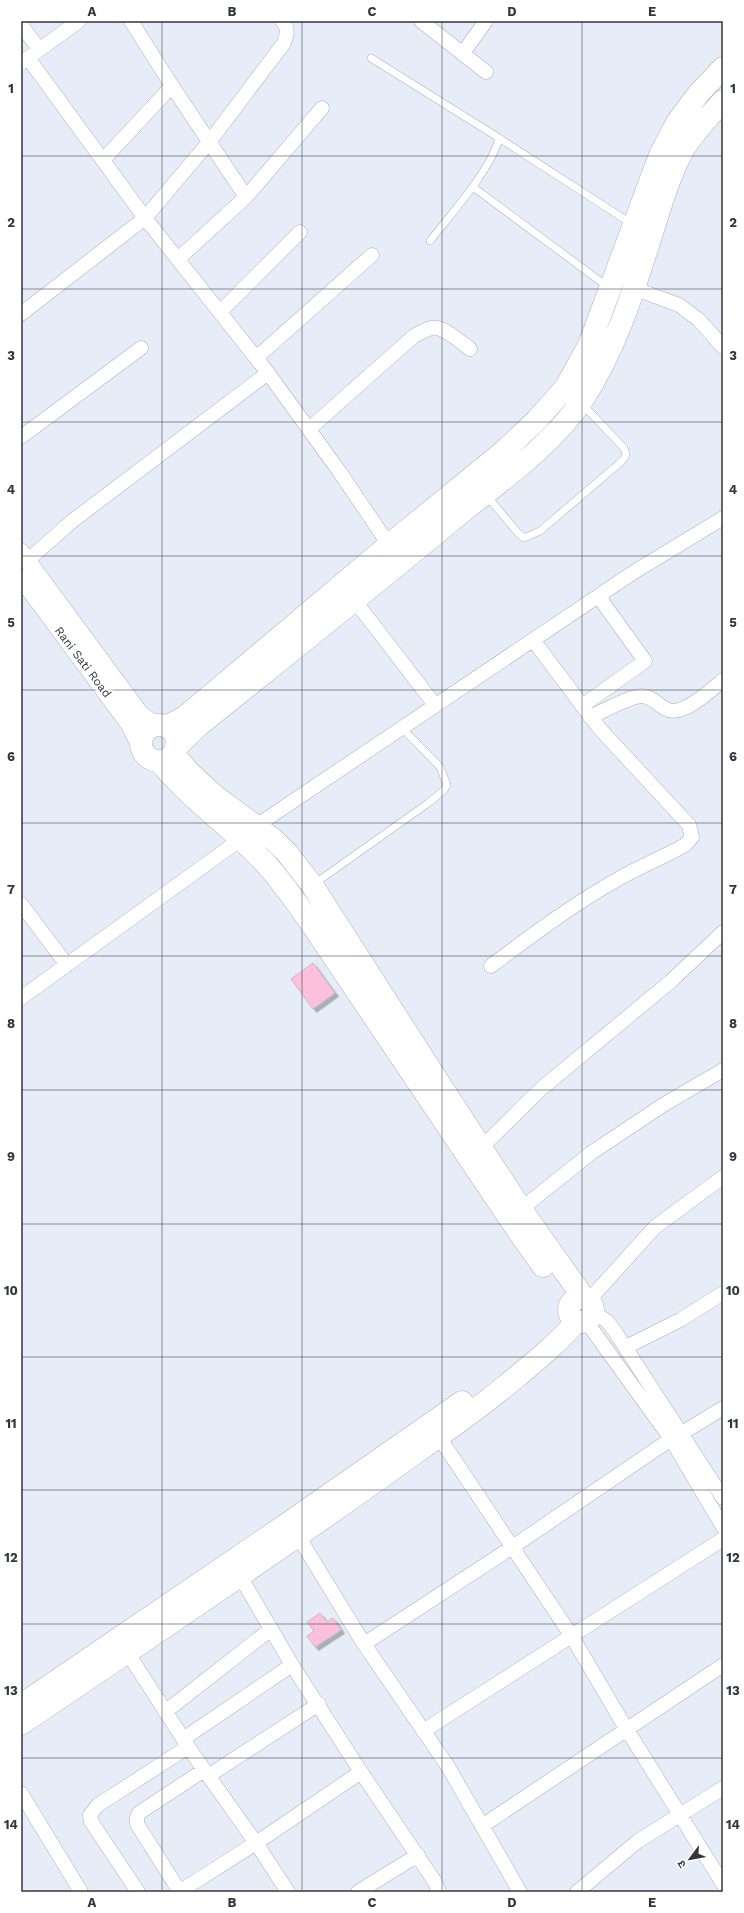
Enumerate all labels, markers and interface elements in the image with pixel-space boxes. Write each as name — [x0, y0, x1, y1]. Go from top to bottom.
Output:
text: A — [88, 4, 97, 19]
text: B — [228, 4, 237, 19]
text: C — [368, 4, 377, 19]
text: D — [507, 4, 517, 19]
text: E — [648, 4, 656, 19]
text: 1 — [8, 81, 14, 96]
text: 1 — [730, 81, 736, 96]
text: 2 — [7, 215, 15, 230]
text: 2 — [729, 215, 737, 230]
text: 3 — [7, 348, 15, 363]
text: 3 — [729, 348, 737, 363]
text: 4 — [7, 482, 16, 497]
text: 4 — [729, 482, 738, 497]
text: 5 — [7, 615, 15, 630]
text: 5 — [729, 615, 737, 630]
street label: Rani Sati Road — [52, 624, 114, 700]
text: 6 — [7, 749, 15, 764]
text: 6 — [729, 749, 737, 764]
text: 7 — [7, 882, 15, 897]
text: 7 — [729, 882, 737, 897]
text: 8 — [7, 1016, 15, 1031]
text: 8 — [729, 1016, 737, 1031]
text: 9 — [7, 1149, 15, 1164]
text: 9 — [729, 1149, 737, 1164]
text: 10 — [4, 1283, 18, 1298]
text: 10 — [726, 1283, 740, 1298]
text: 11 — [5, 1416, 17, 1431]
text: 11 — [727, 1416, 739, 1431]
text: 12 — [4, 1550, 18, 1565]
text: 12 — [726, 1550, 740, 1565]
text: 13 — [4, 1683, 18, 1698]
text: 13 — [726, 1683, 740, 1698]
text: 14 — [4, 1817, 19, 1832]
text: 14 — [726, 1817, 741, 1832]
north arrow — [670, 1839, 710, 1879]
text: उ — [674, 1857, 689, 1870]
text: A — [88, 1895, 97, 1910]
text: B — [228, 1895, 237, 1910]
text: C — [368, 1895, 377, 1910]
text: D — [507, 1895, 517, 1910]
text: E — [648, 1895, 656, 1910]

